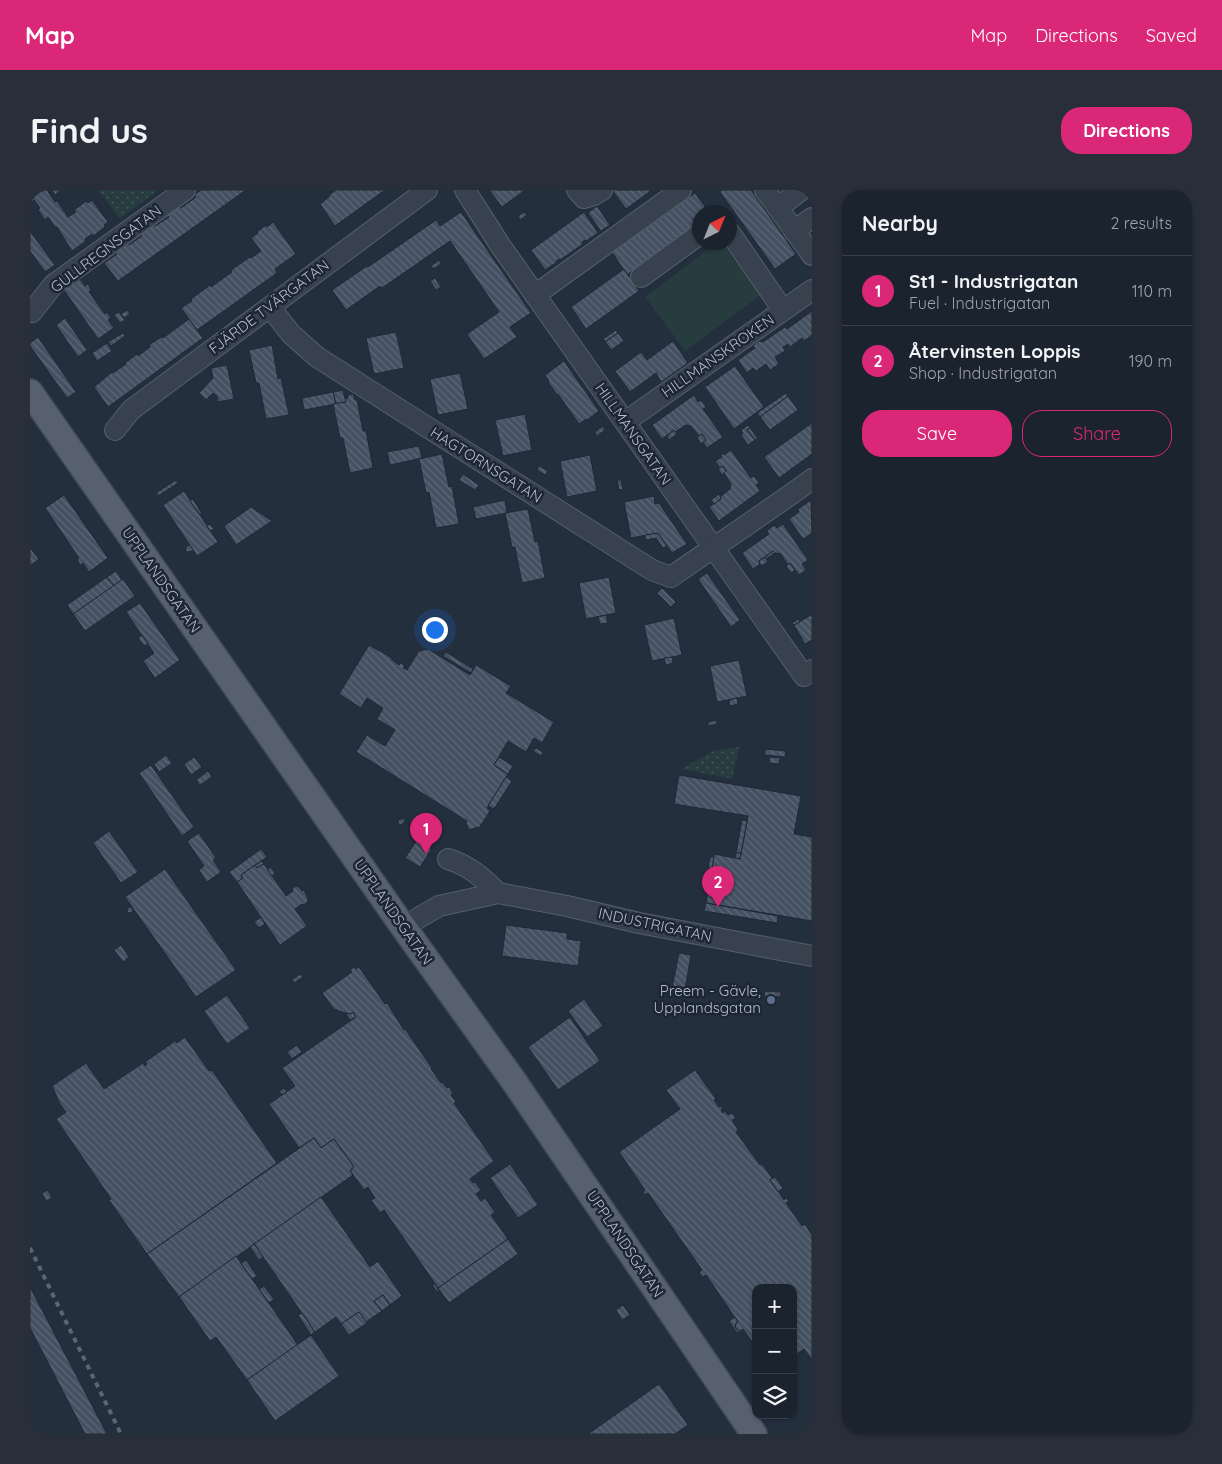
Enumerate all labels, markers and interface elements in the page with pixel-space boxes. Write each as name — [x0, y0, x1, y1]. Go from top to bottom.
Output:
text: Map — [25, 20, 75, 50]
text: Map — [970, 24, 1007, 47]
text: Directions — [1035, 24, 1118, 47]
text: Saved — [1146, 24, 1197, 47]
button: Directions — [1061, 107, 1192, 154]
text: Find us — [30, 108, 148, 152]
street label: GULLREGNSGATAN — [47, 201, 165, 296]
north arrow — [692, 205, 737, 250]
text: Nearby — [862, 210, 938, 236]
text: 2 results — [1110, 213, 1172, 233]
street label: FJÄRDE TVÄRGATAN — [205, 255, 333, 358]
text: St1 - Industrigatan — [909, 269, 1078, 293]
text: 1 — [875, 281, 881, 301]
text: 110 m — [1132, 281, 1172, 301]
text: Fuel · Industrigatan — [909, 293, 1050, 313]
street label: HILLMANSKROKEN — [658, 310, 778, 402]
text: Återvinsten Loppis — [909, 339, 1081, 363]
text: 2 — [873, 351, 883, 371]
text: 190 m — [1129, 351, 1172, 371]
text: Shop · Industrigatan — [909, 363, 1057, 383]
street label: HILLMANSGATAN — [591, 379, 676, 488]
button: Save — [862, 410, 1012, 457]
button: Share — [1022, 410, 1172, 457]
street label: HAGTORNSGATAN — [427, 422, 546, 507]
street label: UPPLANDSGATAN — [118, 523, 205, 636]
your location — [422, 617, 448, 643]
pin: 1 — [410, 813, 442, 854]
street label: UPPLANDSGATAN — [350, 855, 437, 968]
pin: 2 — [702, 866, 734, 907]
street label: INDUSTRIGATAN — [597, 903, 714, 946]
place label: Preem - Gävle, Upplandsgatan — [654, 981, 761, 1017]
marker: Preem - Gävle, Upplandsgatan — [765, 994, 777, 1006]
street label: UPPLANDSGATAN — [583, 1187, 668, 1301]
map controls — [752, 1284, 797, 1419]
button: + — [752, 1284, 797, 1329]
button: − — [752, 1329, 797, 1374]
button: layers — [752, 1374, 797, 1419]

